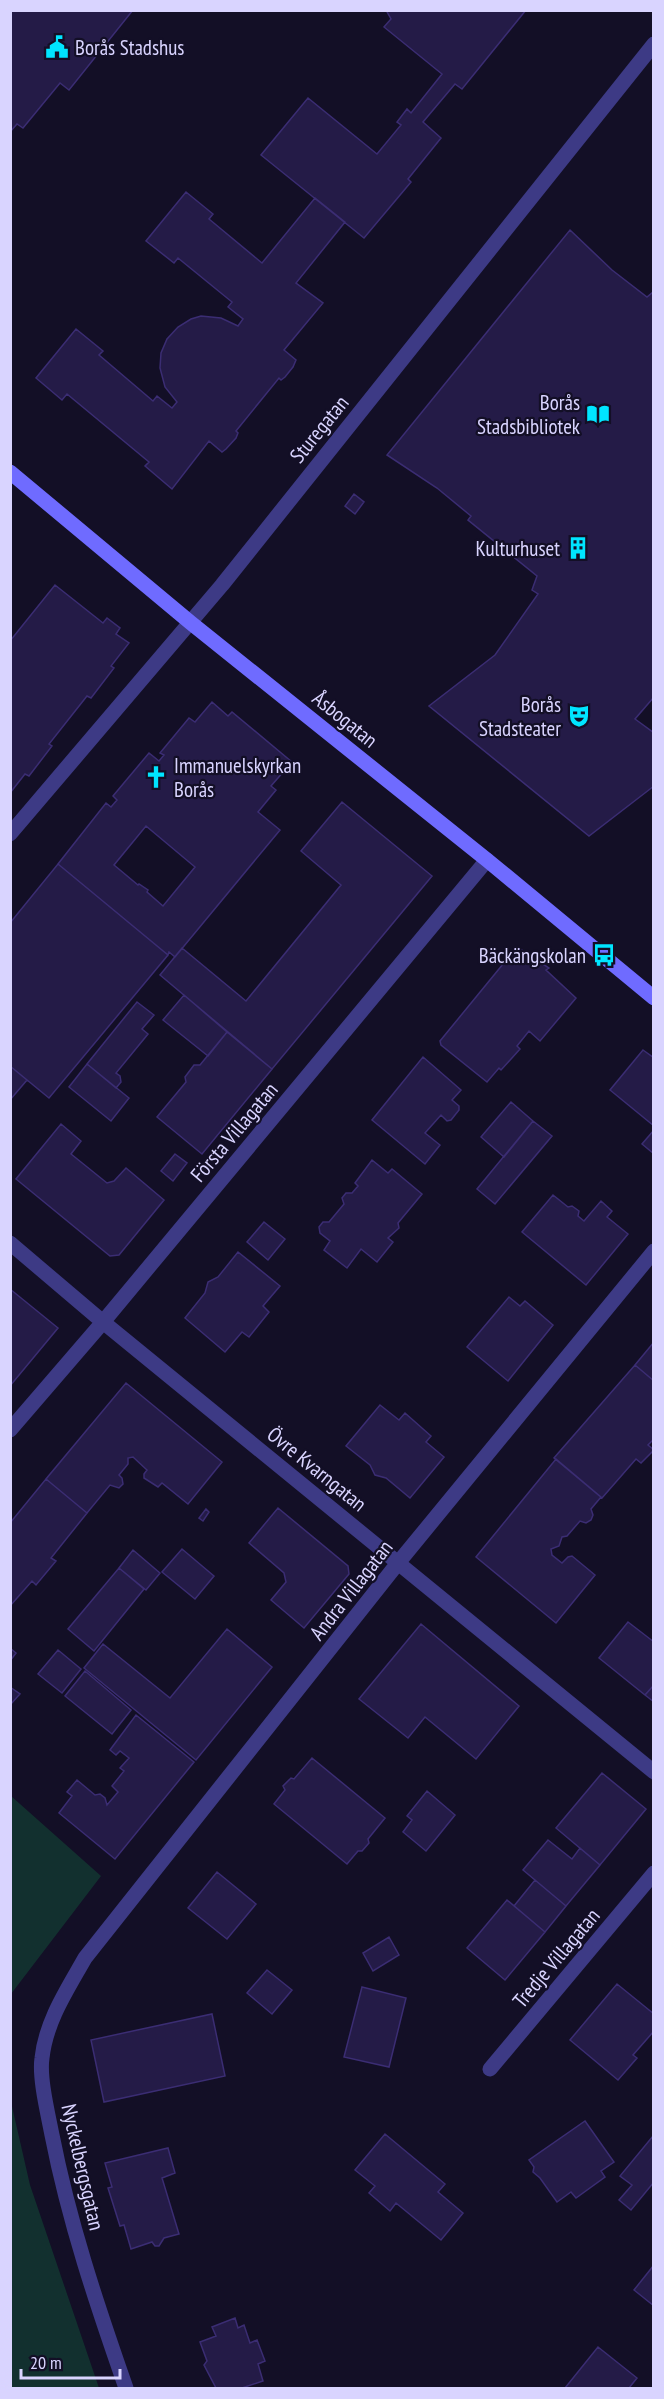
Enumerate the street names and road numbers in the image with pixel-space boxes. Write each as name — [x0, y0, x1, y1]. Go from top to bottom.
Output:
street label: Sturegatan — [284, 390, 354, 468]
street label: Åsbogatan — [307, 685, 383, 753]
street label: Första Villagatan — [184, 1077, 284, 1187]
street label: Övre Kvarngatan — [262, 1421, 372, 1517]
street label: Andra Villagatan — [304, 1535, 398, 1645]
street label: Tredje Villagatan — [507, 1903, 605, 2013]
street label: Nyckelbergsgatan — [55, 2101, 111, 2233]

